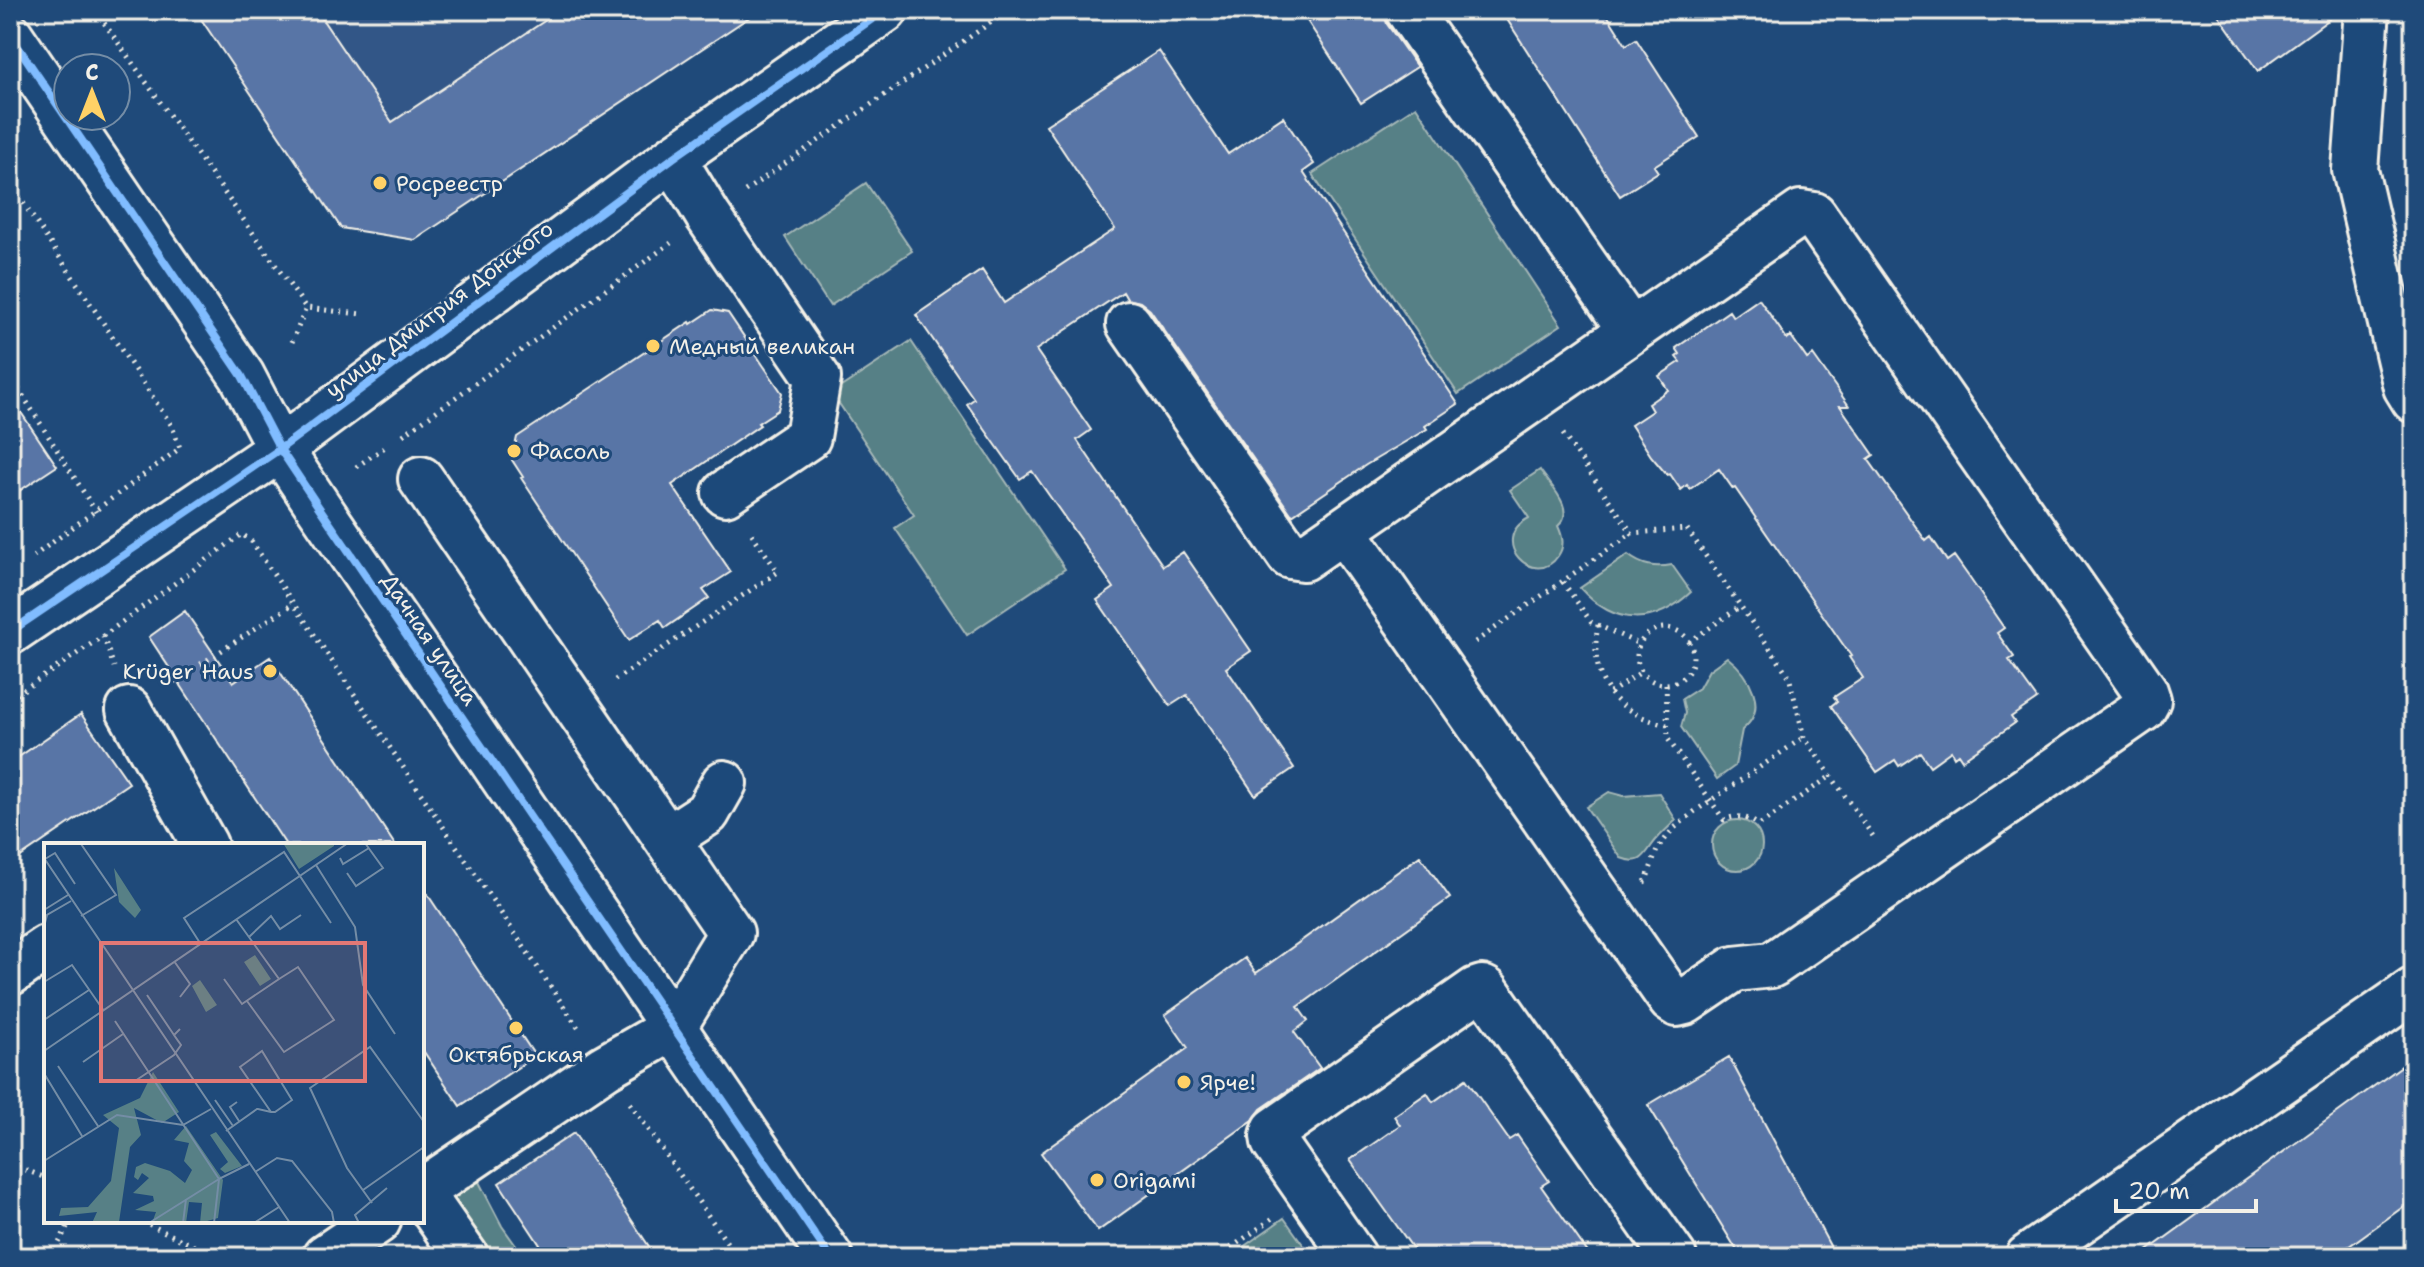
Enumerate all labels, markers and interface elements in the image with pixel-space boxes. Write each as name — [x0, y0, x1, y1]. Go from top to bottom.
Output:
north arrow — [52, 52, 132, 132]
text: С — [85, 58, 99, 87]
place label: Росреестр — [396, 169, 503, 198]
marker: Росреестр — [371, 174, 389, 192]
street label: улица Дмитрия Донского — [320, 214, 559, 405]
place label: Медный великан — [669, 332, 855, 361]
marker: Медный великан — [644, 337, 662, 355]
place label: Фасоль — [530, 437, 610, 466]
marker: Фасоль — [505, 442, 523, 460]
street label: Дачная улица — [375, 567, 485, 711]
place label: Krüger Haus — [122, 657, 254, 686]
marker: Krüger Haus — [261, 662, 279, 680]
inset map — [44, 843, 424, 1223]
marker: Октябрьская — [507, 1019, 525, 1037]
place label: Октябрьская — [448, 1040, 584, 1069]
place label: Ярче! — [1200, 1068, 1256, 1097]
marker: Ярче! — [1175, 1073, 1193, 1091]
scale bar — [2116, 1163, 2256, 1213]
place label: Origami — [1113, 1166, 1196, 1195]
marker: Origami — [1088, 1171, 1106, 1189]
text: 20 m — [2128, 1175, 2190, 1207]

